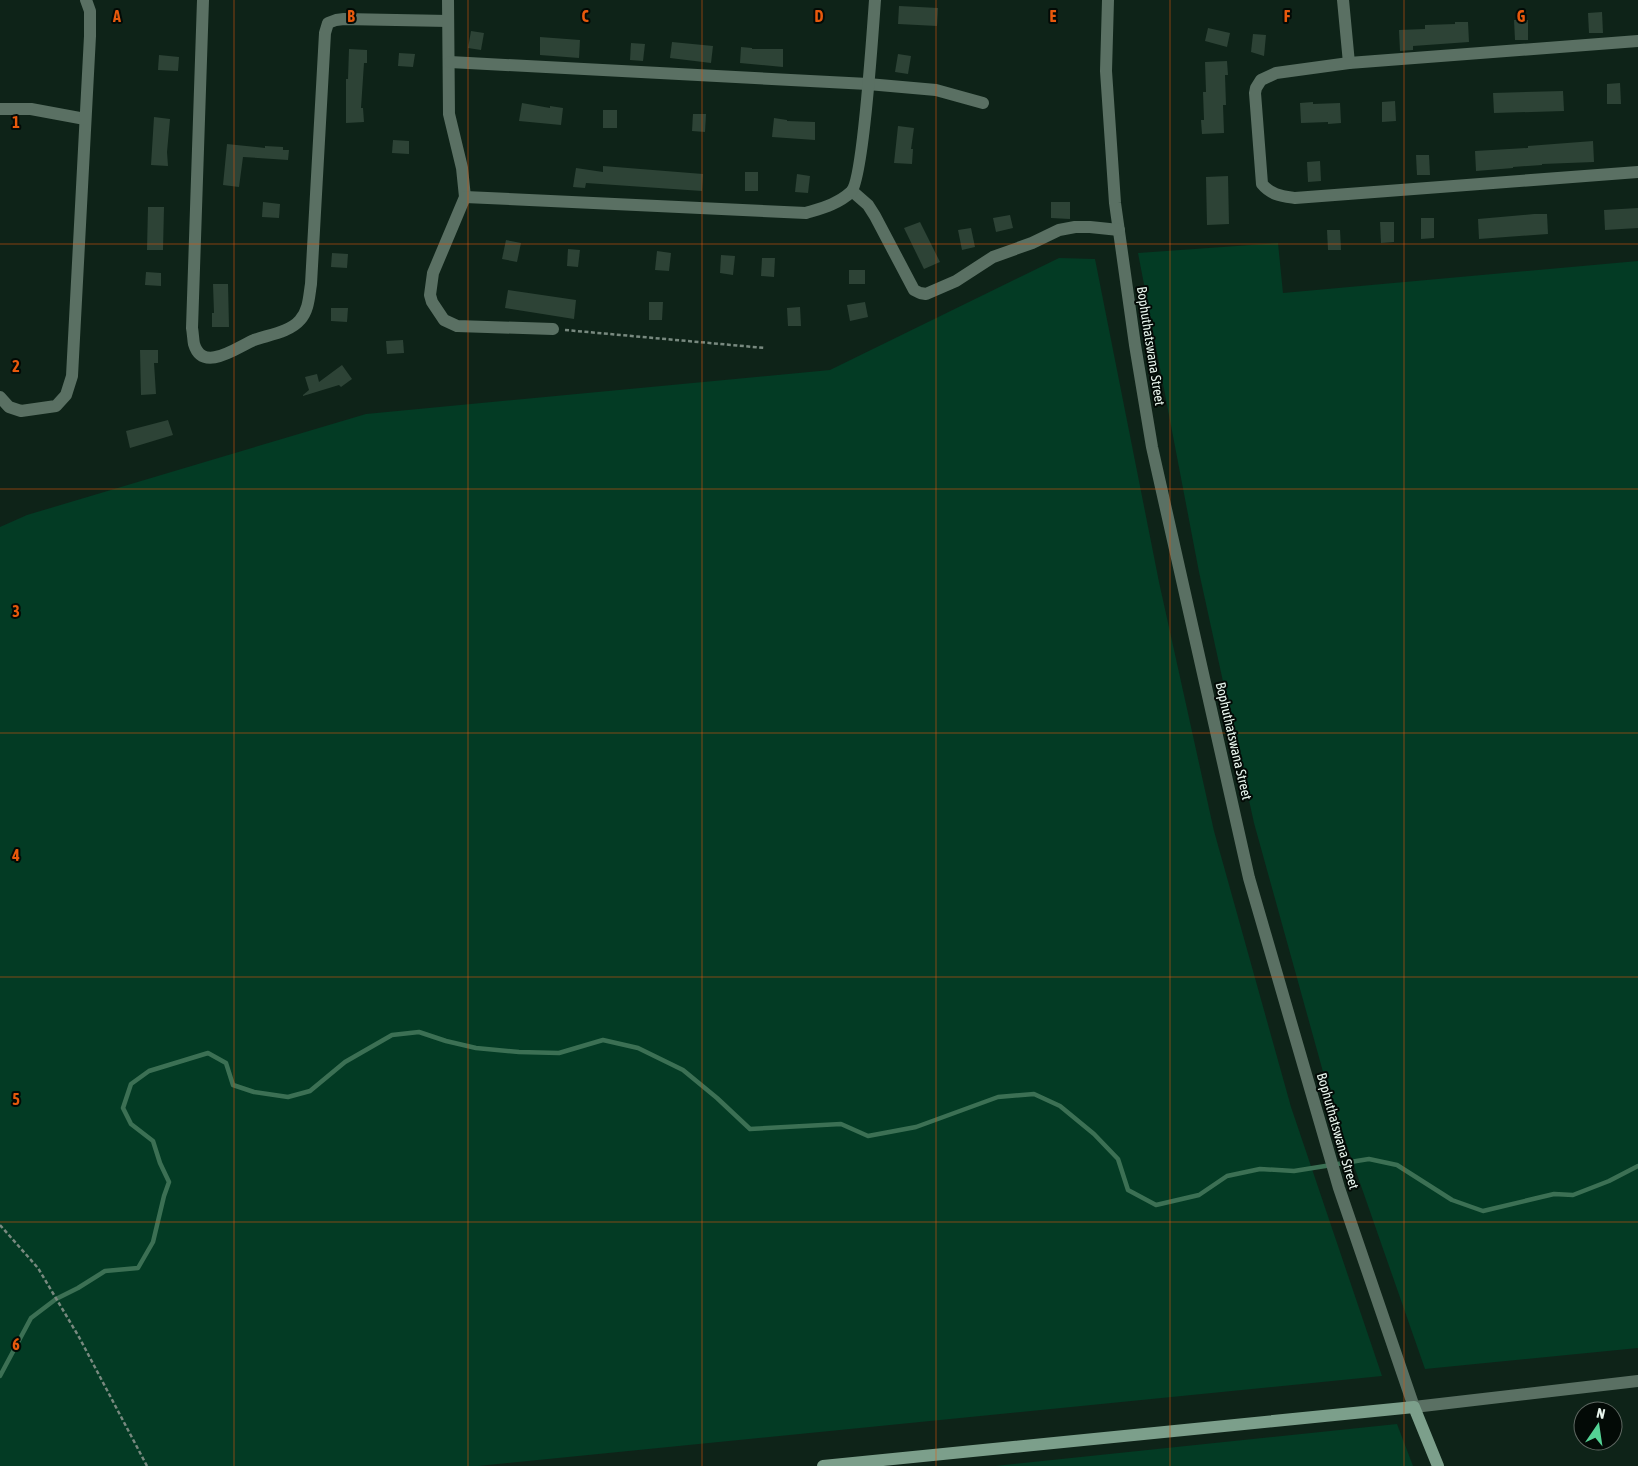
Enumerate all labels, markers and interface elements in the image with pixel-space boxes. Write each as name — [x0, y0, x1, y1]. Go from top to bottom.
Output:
text: A — [112, 7, 121, 25]
text: B — [347, 7, 355, 25]
text: C — [581, 7, 589, 25]
text: D — [815, 7, 824, 25]
text: E — [1050, 7, 1057, 25]
text: F — [1284, 7, 1291, 25]
text: G — [1517, 7, 1526, 25]
text: 1 — [12, 113, 20, 131]
street label: Bophuthatswana Street — [1134, 285, 1168, 407]
text: 2 — [12, 357, 20, 375]
text: 3 — [12, 602, 20, 620]
street label: Bophuthatswana Street — [1213, 681, 1255, 801]
text: 4 — [11, 846, 20, 864]
street label: Bophuthatswana Street — [1314, 1071, 1362, 1191]
text: 5 — [12, 1090, 20, 1108]
text: 6 — [12, 1335, 20, 1353]
north arrow — [1573, 1401, 1623, 1451]
text: N — [1595, 1405, 1607, 1422]

